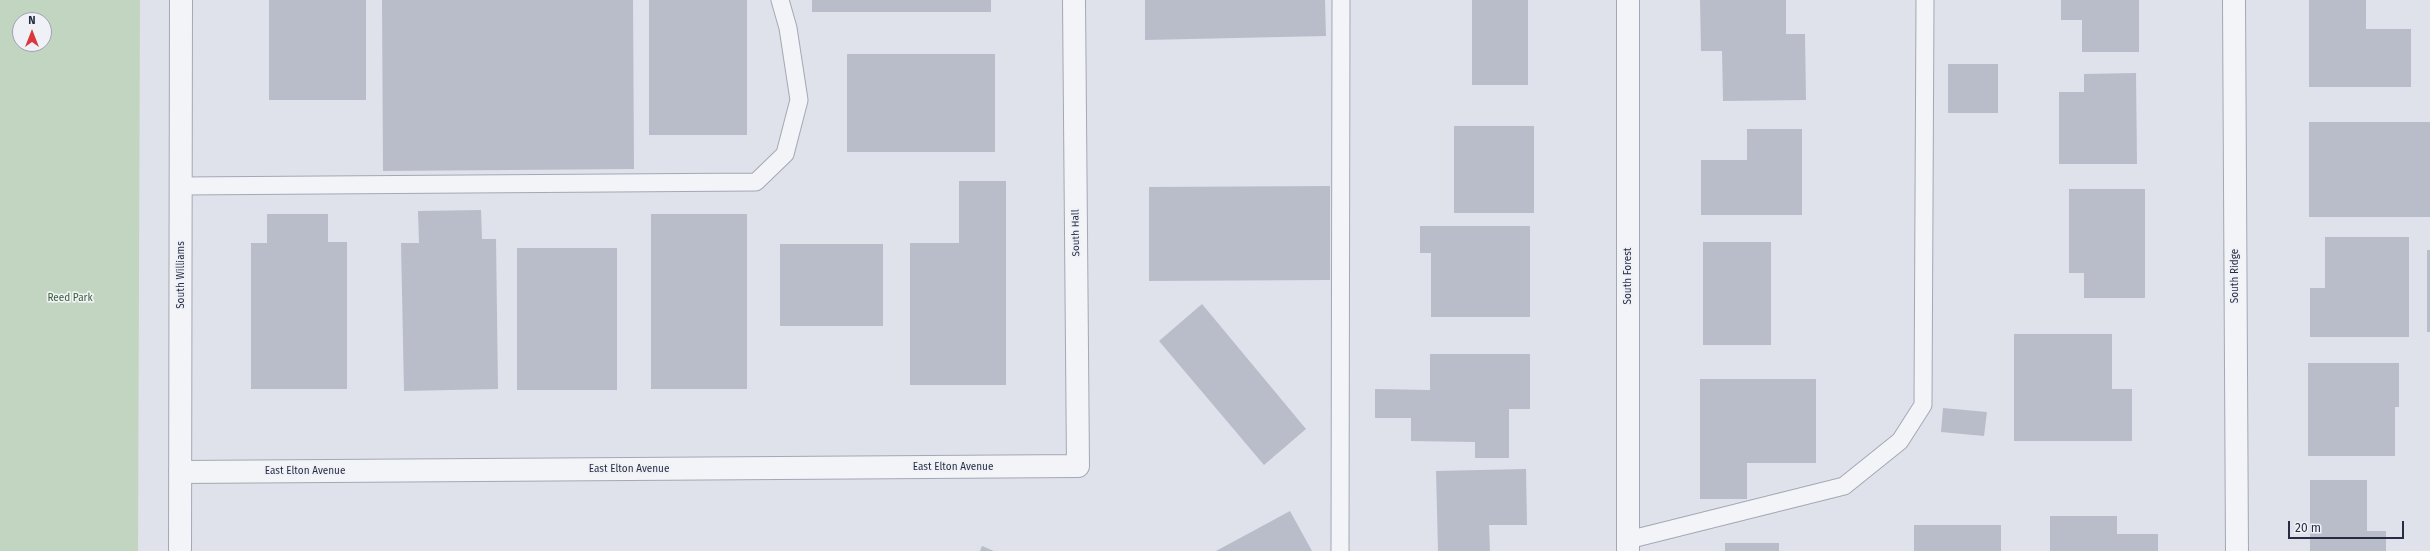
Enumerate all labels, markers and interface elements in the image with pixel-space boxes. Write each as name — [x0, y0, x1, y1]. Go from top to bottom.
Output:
north arrow — [12, 12, 52, 52]
text: N — [28, 14, 36, 27]
street label: South Hall — [1070, 209, 1082, 257]
street label: South Williams — [175, 241, 187, 309]
street label: South Forest — [1622, 248, 1634, 304]
street label: South Ridge — [2229, 249, 2241, 303]
park label: Reed Park — [47, 292, 93, 304]
street label: East Elton Avenue — [913, 461, 993, 473]
street label: East Elton Avenue — [589, 463, 669, 475]
street label: East Elton Avenue — [265, 465, 345, 477]
scale bar — [2290, 513, 2406, 539]
text: 20 m — [2295, 521, 2321, 535]

